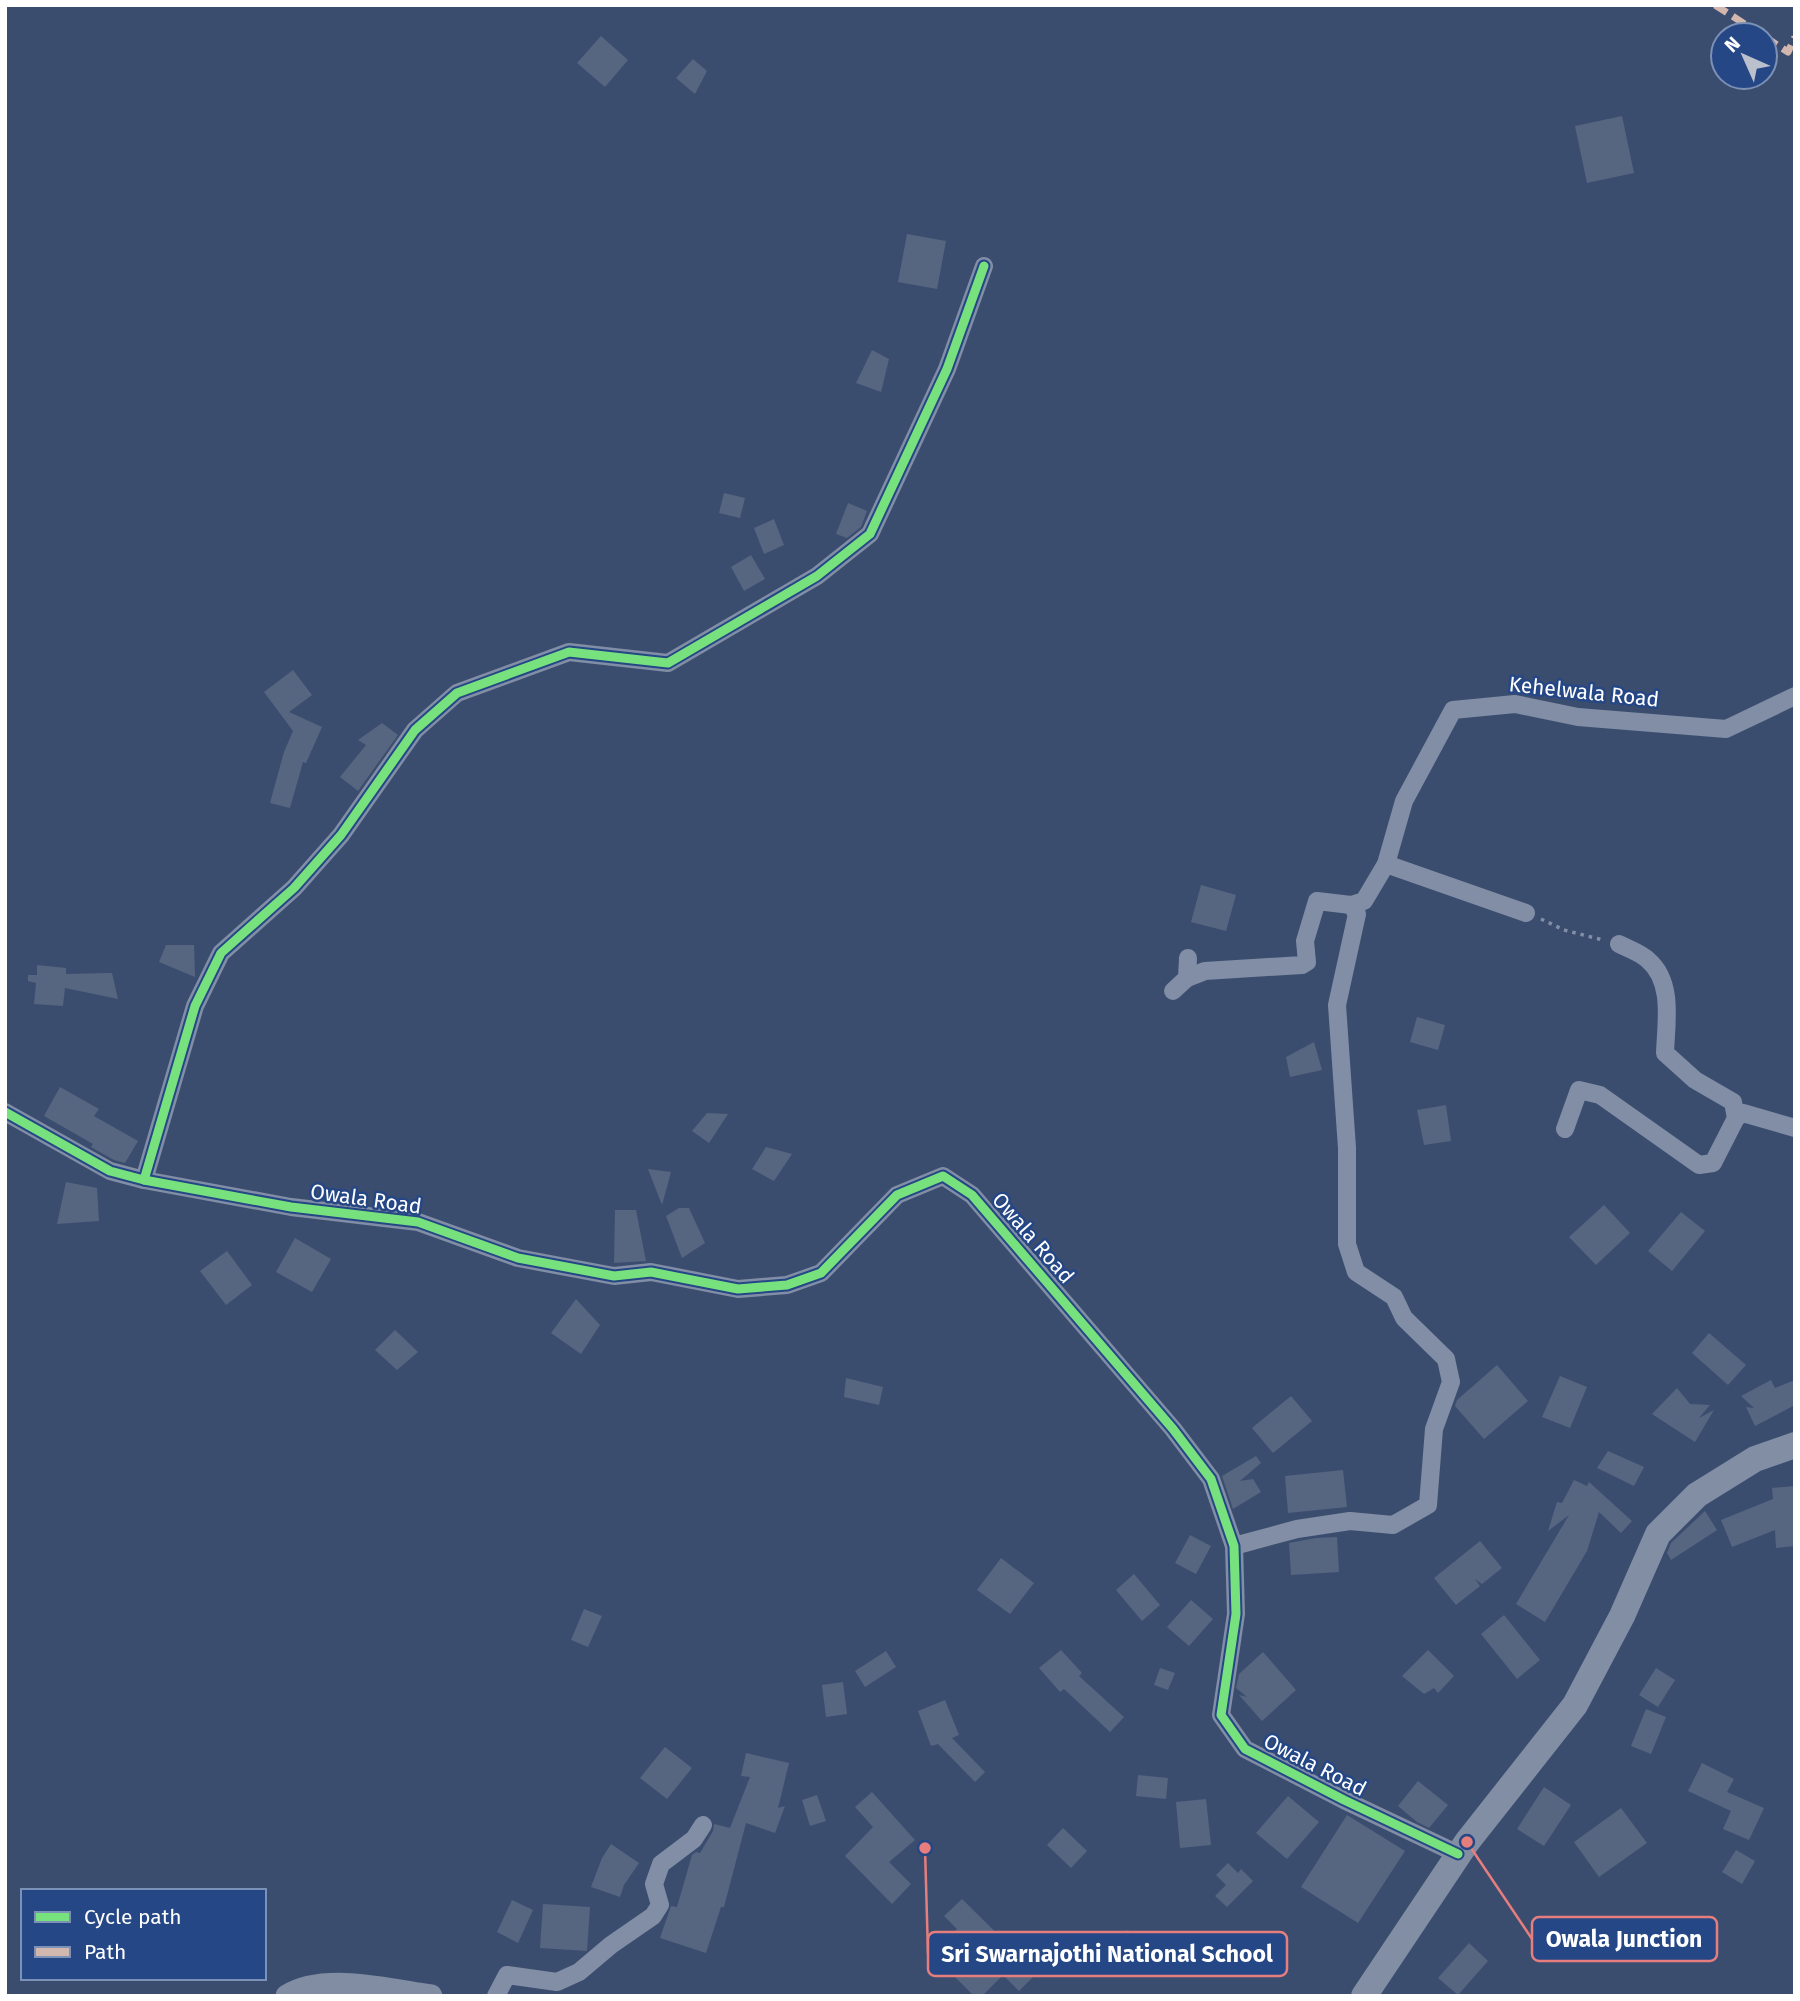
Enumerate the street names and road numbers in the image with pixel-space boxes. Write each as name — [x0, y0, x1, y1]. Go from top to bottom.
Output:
street label: Kehelwala Road — [1508, 671, 1660, 713]
street label: Owala Road — [309, 1178, 423, 1220]
street label: Owala Road — [986, 1187, 1080, 1289]
street label: Owala Road — [1259, 1728, 1371, 1802]

